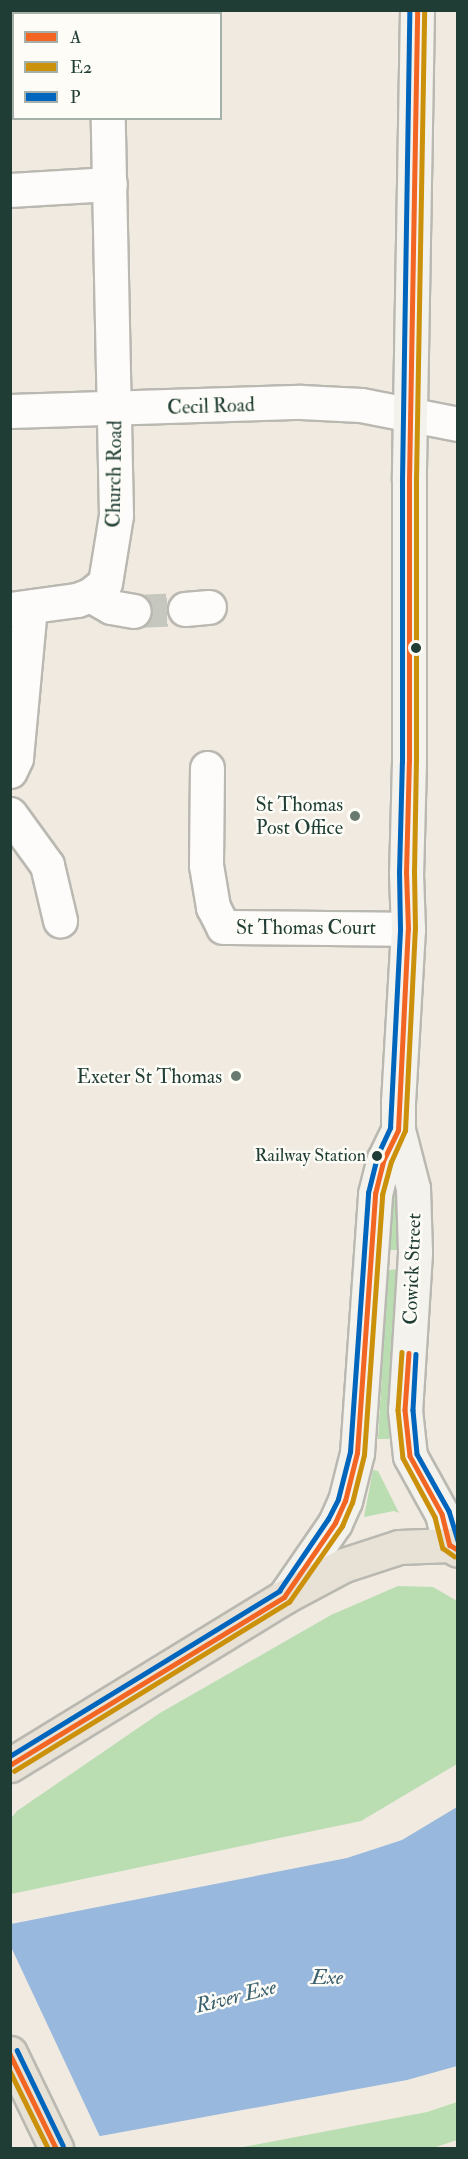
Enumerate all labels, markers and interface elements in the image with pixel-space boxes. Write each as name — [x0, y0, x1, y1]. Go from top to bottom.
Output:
legend — [12, 12, 222, 120]
text: A — [70, 26, 81, 49]
text: E2 — [70, 56, 92, 79]
text: P — [70, 86, 81, 109]
street label: Cecil Road — [167, 392, 255, 420]
street label: Church Road — [101, 420, 127, 528]
unlabelled marker — [410, 642, 422, 654]
place label: St Thomas Post Office — [256, 792, 343, 839]
marker: St Thomas Post Office — [348, 809, 362, 823]
street label: St Thomas Court — [236, 915, 376, 939]
place label: Exeter St Thomas — [77, 1064, 222, 1088]
marker: Exeter St Thomas — [227, 1067, 245, 1085]
place label: Railway Station — [255, 1145, 366, 1167]
marker: Railway Station — [371, 1150, 383, 1162]
street label: Cowick Street — [398, 1213, 426, 1325]
water label: Exe — [311, 1965, 343, 1991]
water label: River Exe — [193, 1975, 279, 2019]

